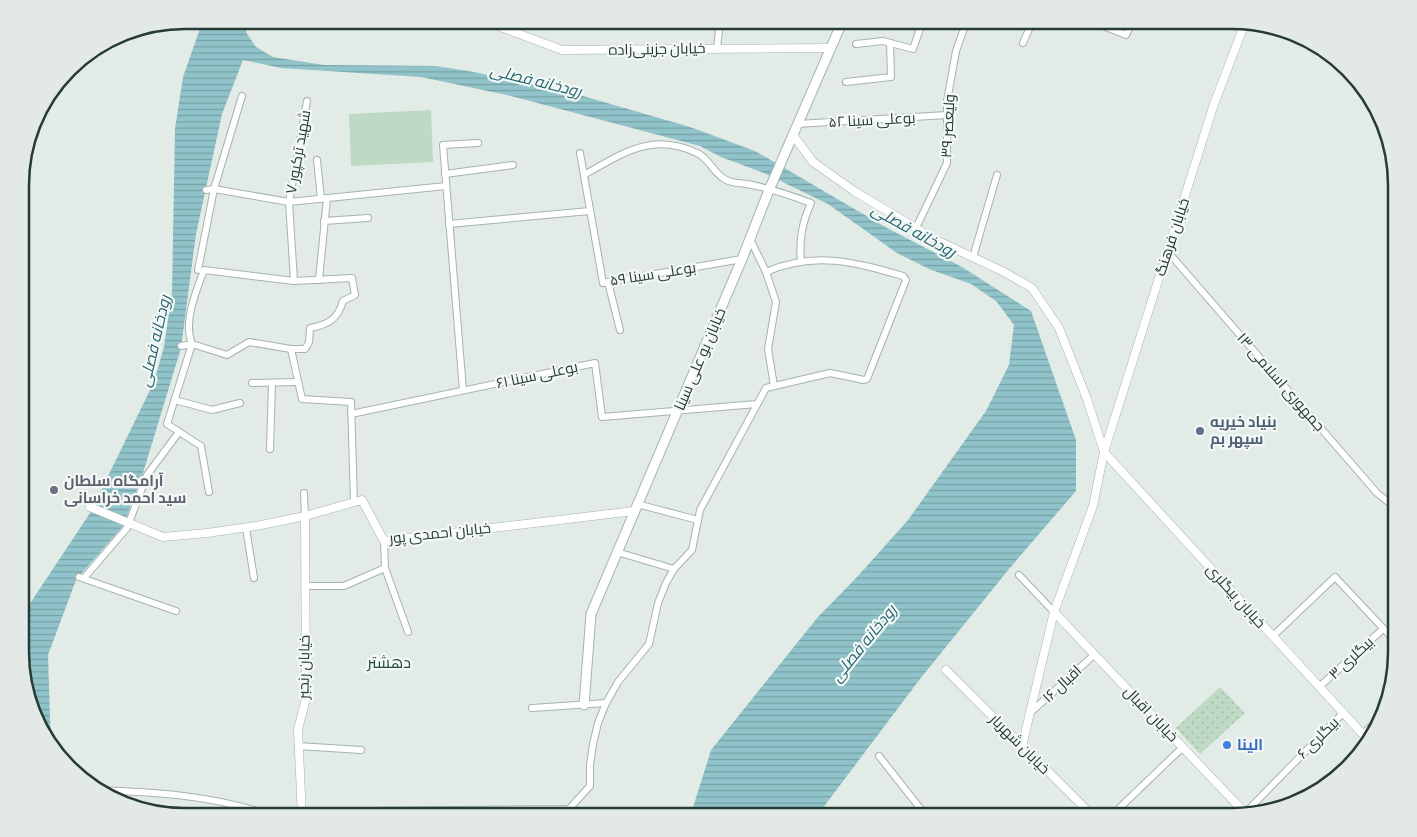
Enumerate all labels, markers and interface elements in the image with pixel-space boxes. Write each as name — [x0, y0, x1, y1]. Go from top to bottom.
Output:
street label: خیابان جزینی‌زاده — [608, 38, 706, 61]
water label: رودخانه فصلی — [488, 59, 585, 103]
street label: ولیعصر ۳۹ — [936, 94, 961, 159]
street label: شهید ترکپور ۷ — [281, 108, 316, 196]
street label: بوعلی سینا ۵۲ — [828, 108, 916, 133]
street label: خیابان فرهنگ — [1150, 195, 1195, 279]
water label: رودخانه فصلی — [867, 199, 961, 264]
street label: بوعلی سینا ۵۹ — [608, 257, 698, 292]
water label: رودخانه فصلی — [134, 292, 177, 389]
street label: خیابان بو علی سینا — [669, 305, 732, 414]
street label: جمهوری اسلامی ۱۳ — [1232, 328, 1329, 436]
street label: بوعلی سینا ۶۱ — [494, 357, 580, 394]
place label: بنیاد خیریه سپهر بم — [1210, 412, 1277, 450]
marker: بنیاد خیریه سپهر بم — [1194, 425, 1206, 437]
place label: آرامگاه سلطان سید احمد خراسانی — [64, 471, 186, 509]
marker: آرامگاه سلطان سید احمد خراسانی — [48, 484, 60, 496]
street label: خیابان احمدی پور — [387, 518, 492, 549]
street label: خیابان بیگلری — [1201, 560, 1270, 633]
water label: رودخانه فصلی — [826, 599, 903, 687]
street label: بیگلری ۳ — [1324, 632, 1379, 685]
street label: خیابان رنجبر — [293, 635, 316, 700]
district label: دهشتر — [366, 652, 411, 674]
street label: اقبال ۱۶ — [1038, 661, 1087, 708]
street label: خیابان اقبال — [1119, 682, 1183, 747]
street label: خیابان شهریار — [984, 709, 1055, 779]
street label: بیگلری ۶ — [1293, 713, 1344, 764]
place label: الینا — [1237, 735, 1263, 756]
marker: الینا — [1221, 739, 1233, 751]

